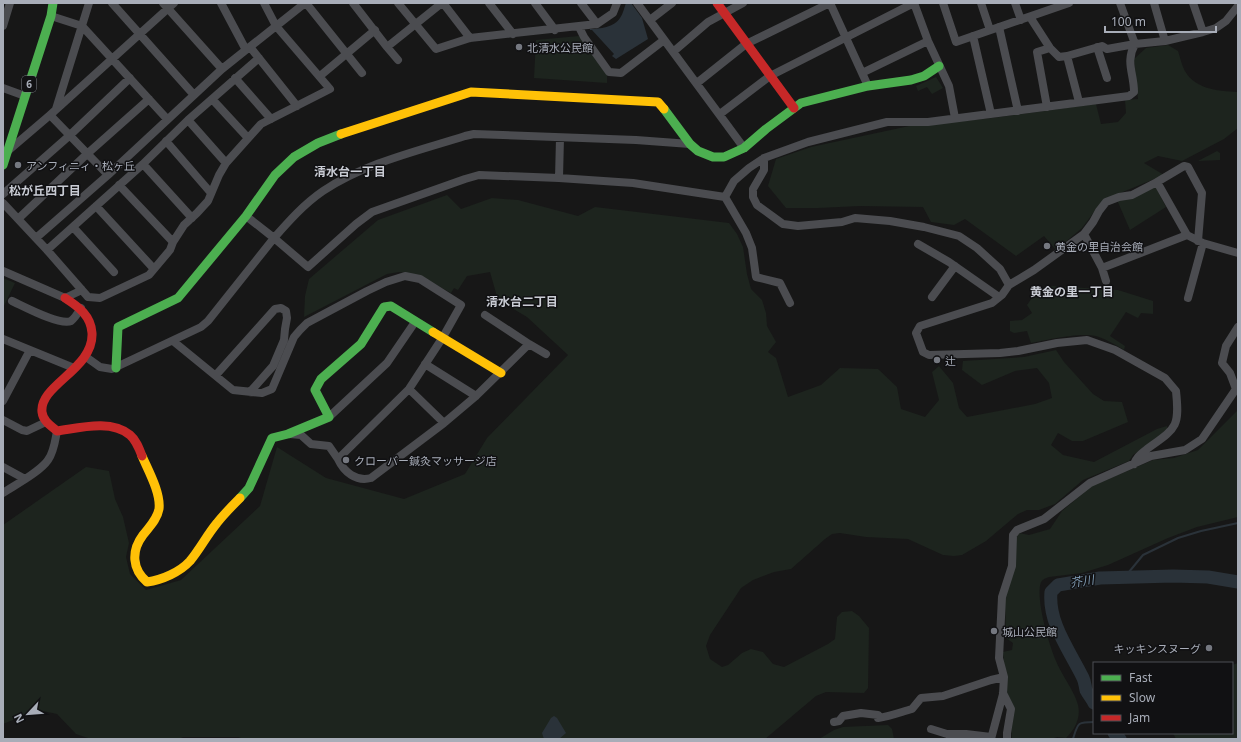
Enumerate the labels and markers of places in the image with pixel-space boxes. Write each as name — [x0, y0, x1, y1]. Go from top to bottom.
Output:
place label: 北清水公民館 — [527, 40, 593, 55]
marker: 北清水公民館 — [514, 42, 524, 52]
place label: アンフィニィ・松ヶ丘 — [26, 158, 135, 173]
marker: アンフィニィ・松ヶ丘 — [13, 160, 23, 170]
place label: 黄金の里自治会館 — [1055, 239, 1143, 254]
marker: 黄金の里自治会館 — [1042, 241, 1052, 251]
place label: 辻 — [945, 353, 956, 368]
marker: 辻 — [932, 355, 942, 365]
place label: クローバー鍼灸マッサージ店 — [354, 453, 497, 468]
marker: クローバー鍼灸マッサージ店 — [341, 455, 351, 465]
place label: 城山公民館 — [1002, 624, 1057, 639]
marker: 城山公民館 — [989, 626, 999, 636]
place label: キッキンスヌーグ — [1114, 641, 1201, 656]
marker: キッキンスヌーグ — [1204, 643, 1214, 653]

